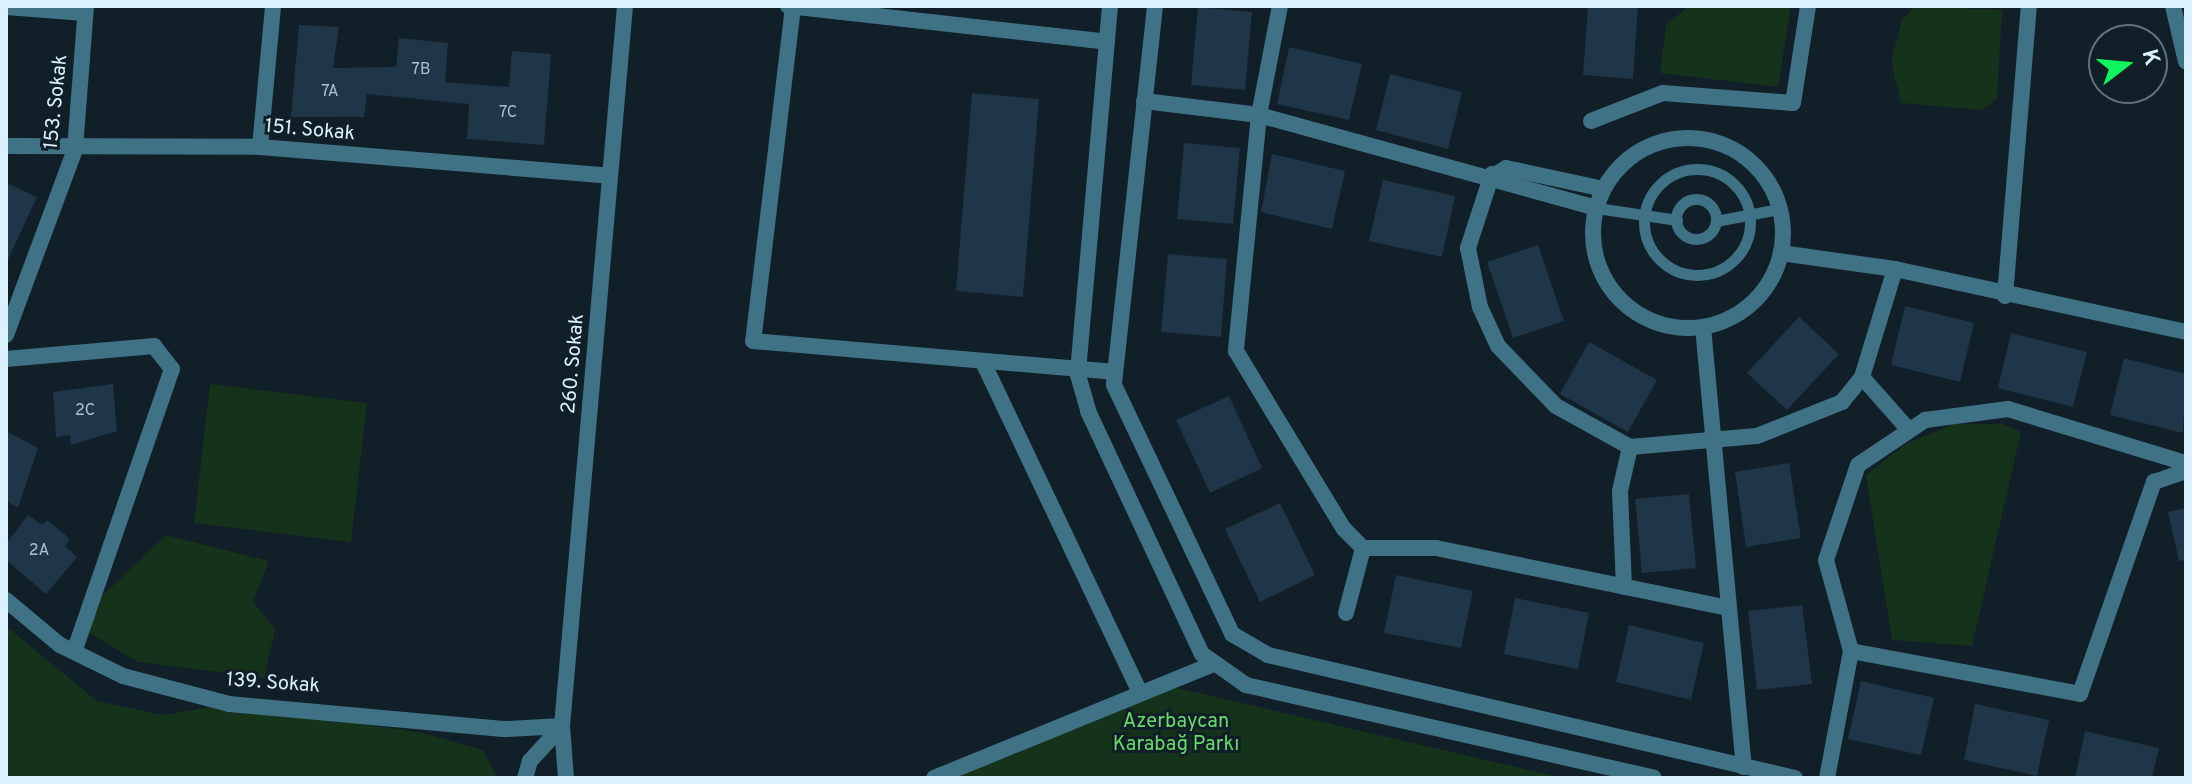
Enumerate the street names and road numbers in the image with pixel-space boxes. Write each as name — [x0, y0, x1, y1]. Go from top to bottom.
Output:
street label: 153. Sokak — [40, 53, 74, 151]
street label: 151. Sokak — [264, 115, 356, 147]
street label: 260. Sokak — [558, 313, 590, 415]
street label: 139. Sokak — [225, 669, 321, 699]

